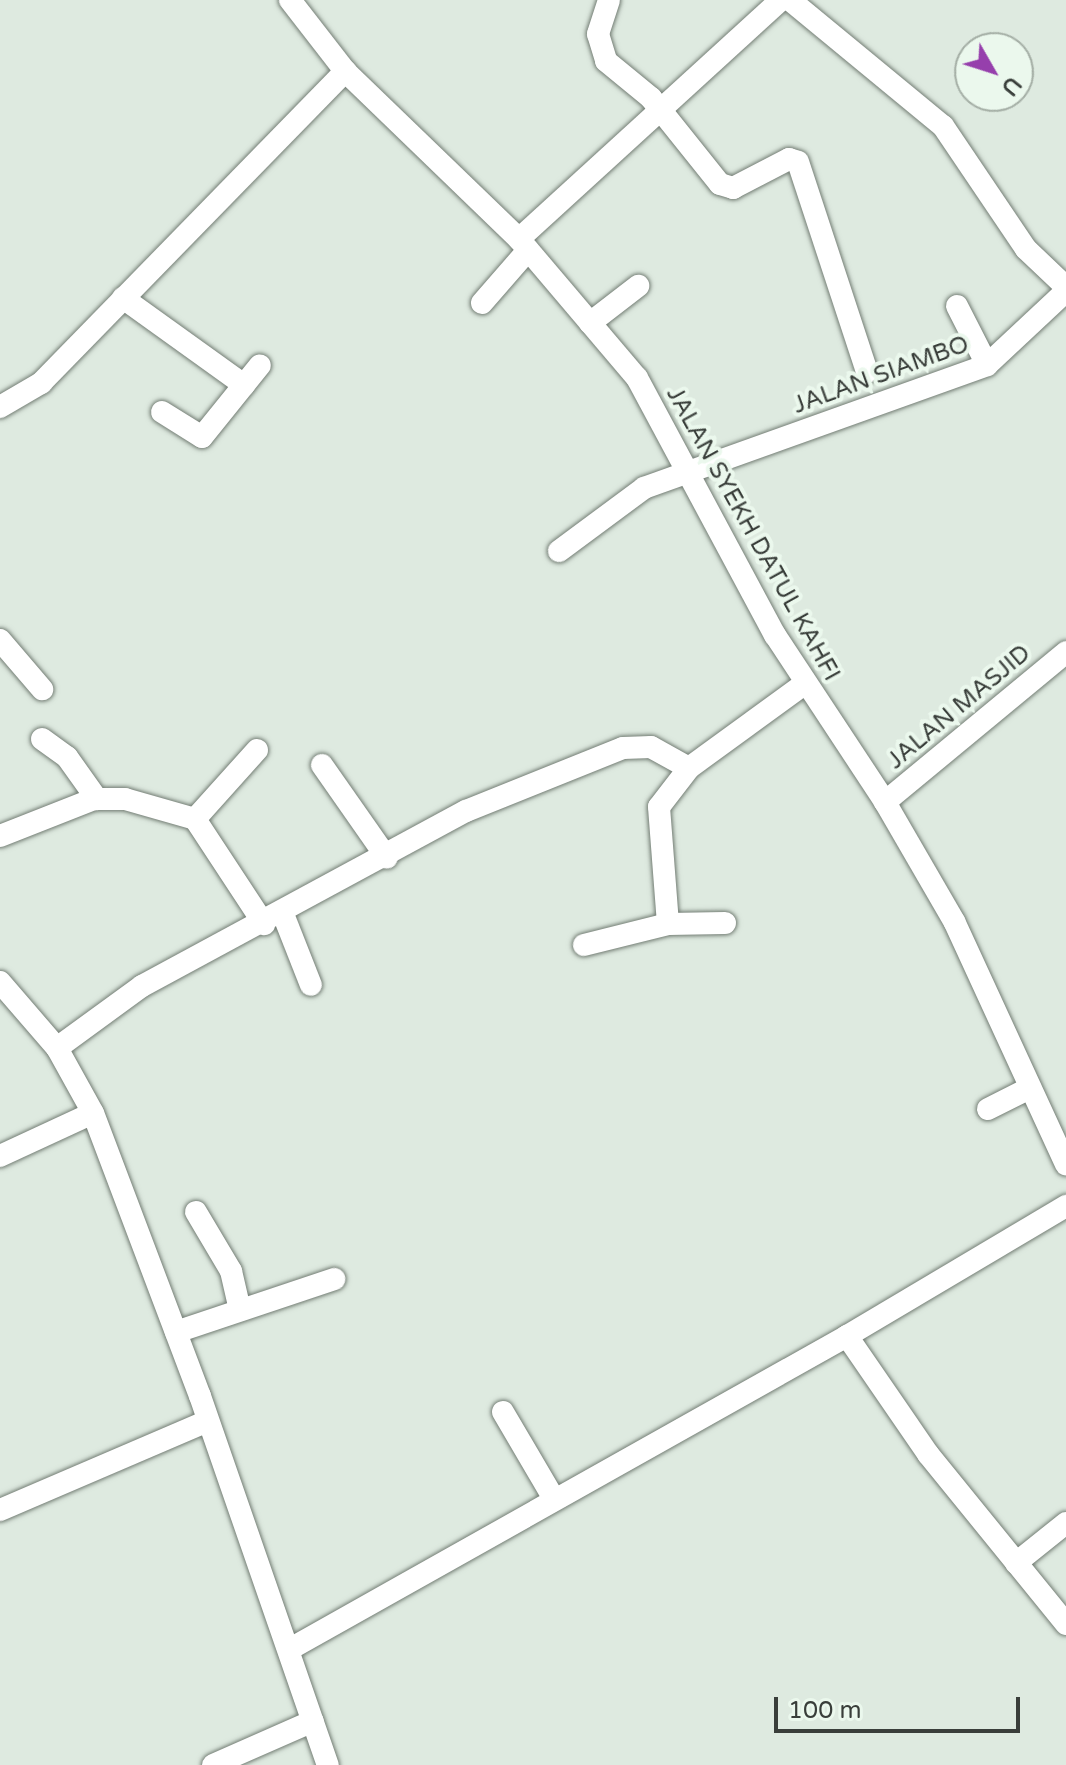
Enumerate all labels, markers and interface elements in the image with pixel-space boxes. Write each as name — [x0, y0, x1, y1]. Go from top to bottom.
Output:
north arrow — [954, 32, 1034, 112]
text: U — [996, 71, 1026, 101]
street label: JALAN SIAMBO — [789, 330, 973, 420]
street label: JALAN SYEKH DATUL KAHFI — [660, 382, 846, 686]
street label: JALAN MASJID — [882, 639, 1036, 775]
scale bar — [778, 1681, 1024, 1731]
text: 100 m — [788, 1696, 862, 1725]

